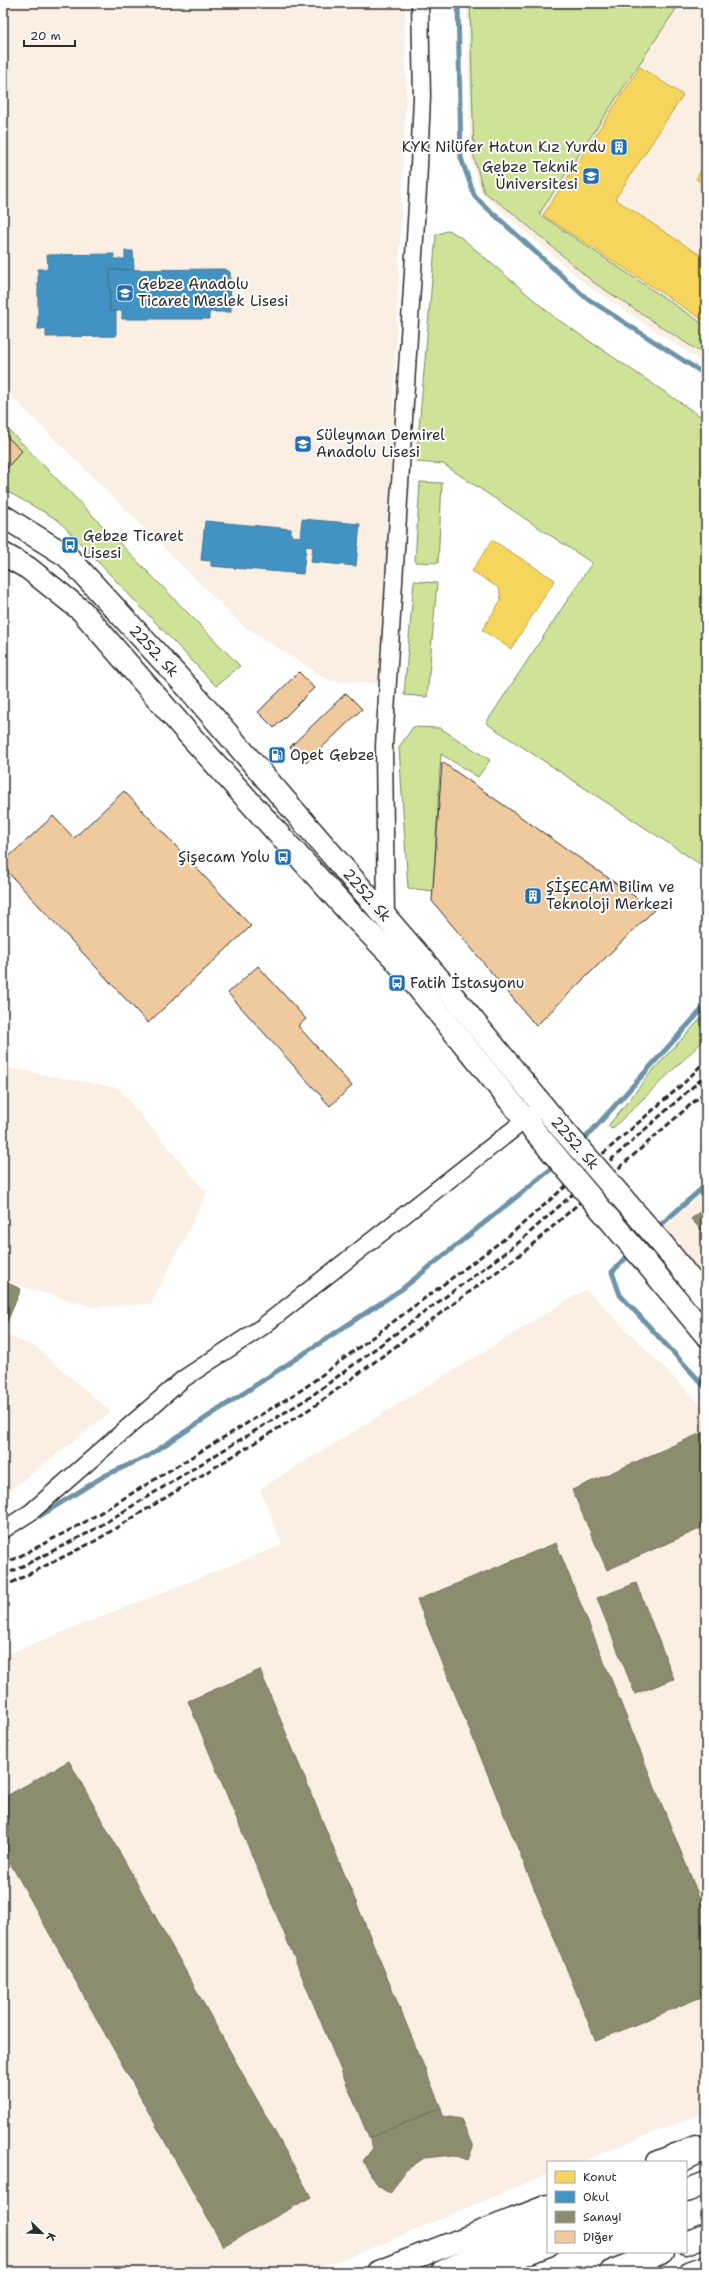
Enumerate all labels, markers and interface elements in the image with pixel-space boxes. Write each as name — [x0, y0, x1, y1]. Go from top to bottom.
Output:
scale bar — [24, 22, 75, 48]
text: 20 m — [30, 28, 61, 44]
place label: KYK Nilüfer Hatun Kız Yurdu — [402, 137, 606, 157]
building icon: KYK Nilüfer Hatun Kız Yurdu — [609, 137, 629, 157]
place label: Gebze Teknik Üniversitesi — [482, 157, 578, 194]
school or university icon: Gebze Teknik Üniversitesi — [581, 166, 601, 186]
place label: Gebze Anadolu Ticaret Meslek Lisesi — [138, 274, 289, 311]
school or university icon: Gebze Anadolu Ticaret Meslek Lisesi — [115, 283, 135, 303]
place label: Süleyman Demirel Anadolu Lisesi — [316, 425, 445, 462]
school or university icon: Süleyman Demirel Anadolu Lisesi — [293, 434, 313, 454]
place label: Gebze Ticaret Lisesi — [83, 526, 184, 563]
bus stop icon: Gebze Ticaret Lisesi — [60, 535, 80, 555]
street label: 2252. Sk — [125, 621, 183, 681]
fuel station icon: Opet Gebze — [267, 745, 287, 765]
place label: Opet Gebze — [290, 745, 375, 765]
place label: Şişecam Yolu — [178, 847, 270, 867]
bus stop icon: Şişecam Yolu — [273, 847, 293, 867]
street label: 2252. Sk — [338, 864, 396, 926]
place label: ŞİŞECAM Bilim ve Teknoloji Merkezi — [546, 877, 675, 914]
building icon: ŞİŞECAM Bilim ve Teknoloji Merkezi — [523, 886, 543, 906]
bus stop icon: Fatih İstasyonu — [387, 973, 407, 993]
place label: Fatih İstasyonu — [410, 973, 525, 993]
street label: 2252. Sk — [546, 1112, 604, 1174]
legend — [547, 2161, 687, 2253]
text: Konut — [583, 2169, 617, 2185]
text: Okul — [583, 2189, 609, 2205]
text: Sanayi — [583, 2209, 622, 2225]
north arrow — [22, 2213, 62, 2253]
text: Diğer — [583, 2229, 614, 2245]
text: K — [42, 2230, 59, 2244]

